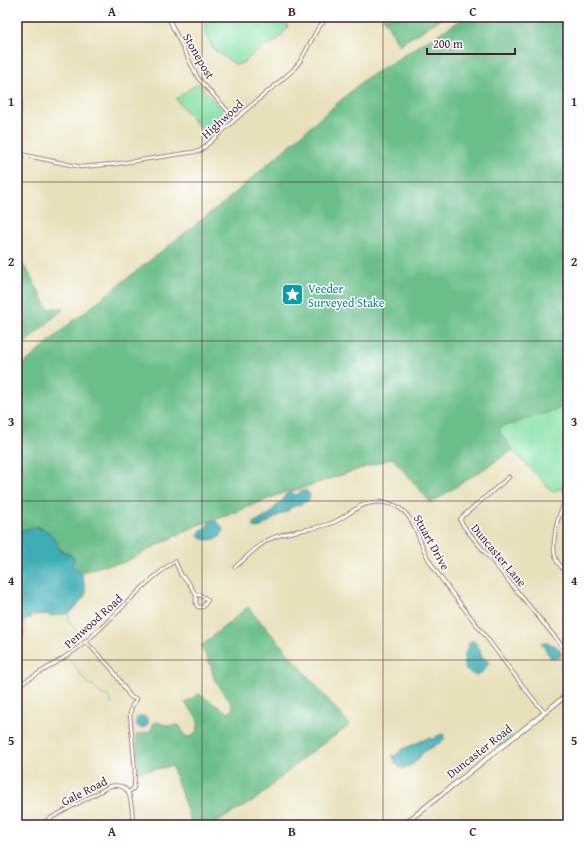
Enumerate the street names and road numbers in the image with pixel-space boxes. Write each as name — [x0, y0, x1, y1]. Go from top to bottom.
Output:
street label: Stonepost — [179, 30, 219, 83]
street label: Highwood — [197, 95, 247, 142]
street label: Stuart Drive — [410, 511, 454, 573]
street label: Duncaster Lane — [468, 520, 531, 590]
street label: Penwood Road — [60, 590, 126, 652]
street label: Duncaster Road — [443, 720, 516, 782]
street label: Gale Road — [58, 772, 110, 810]

